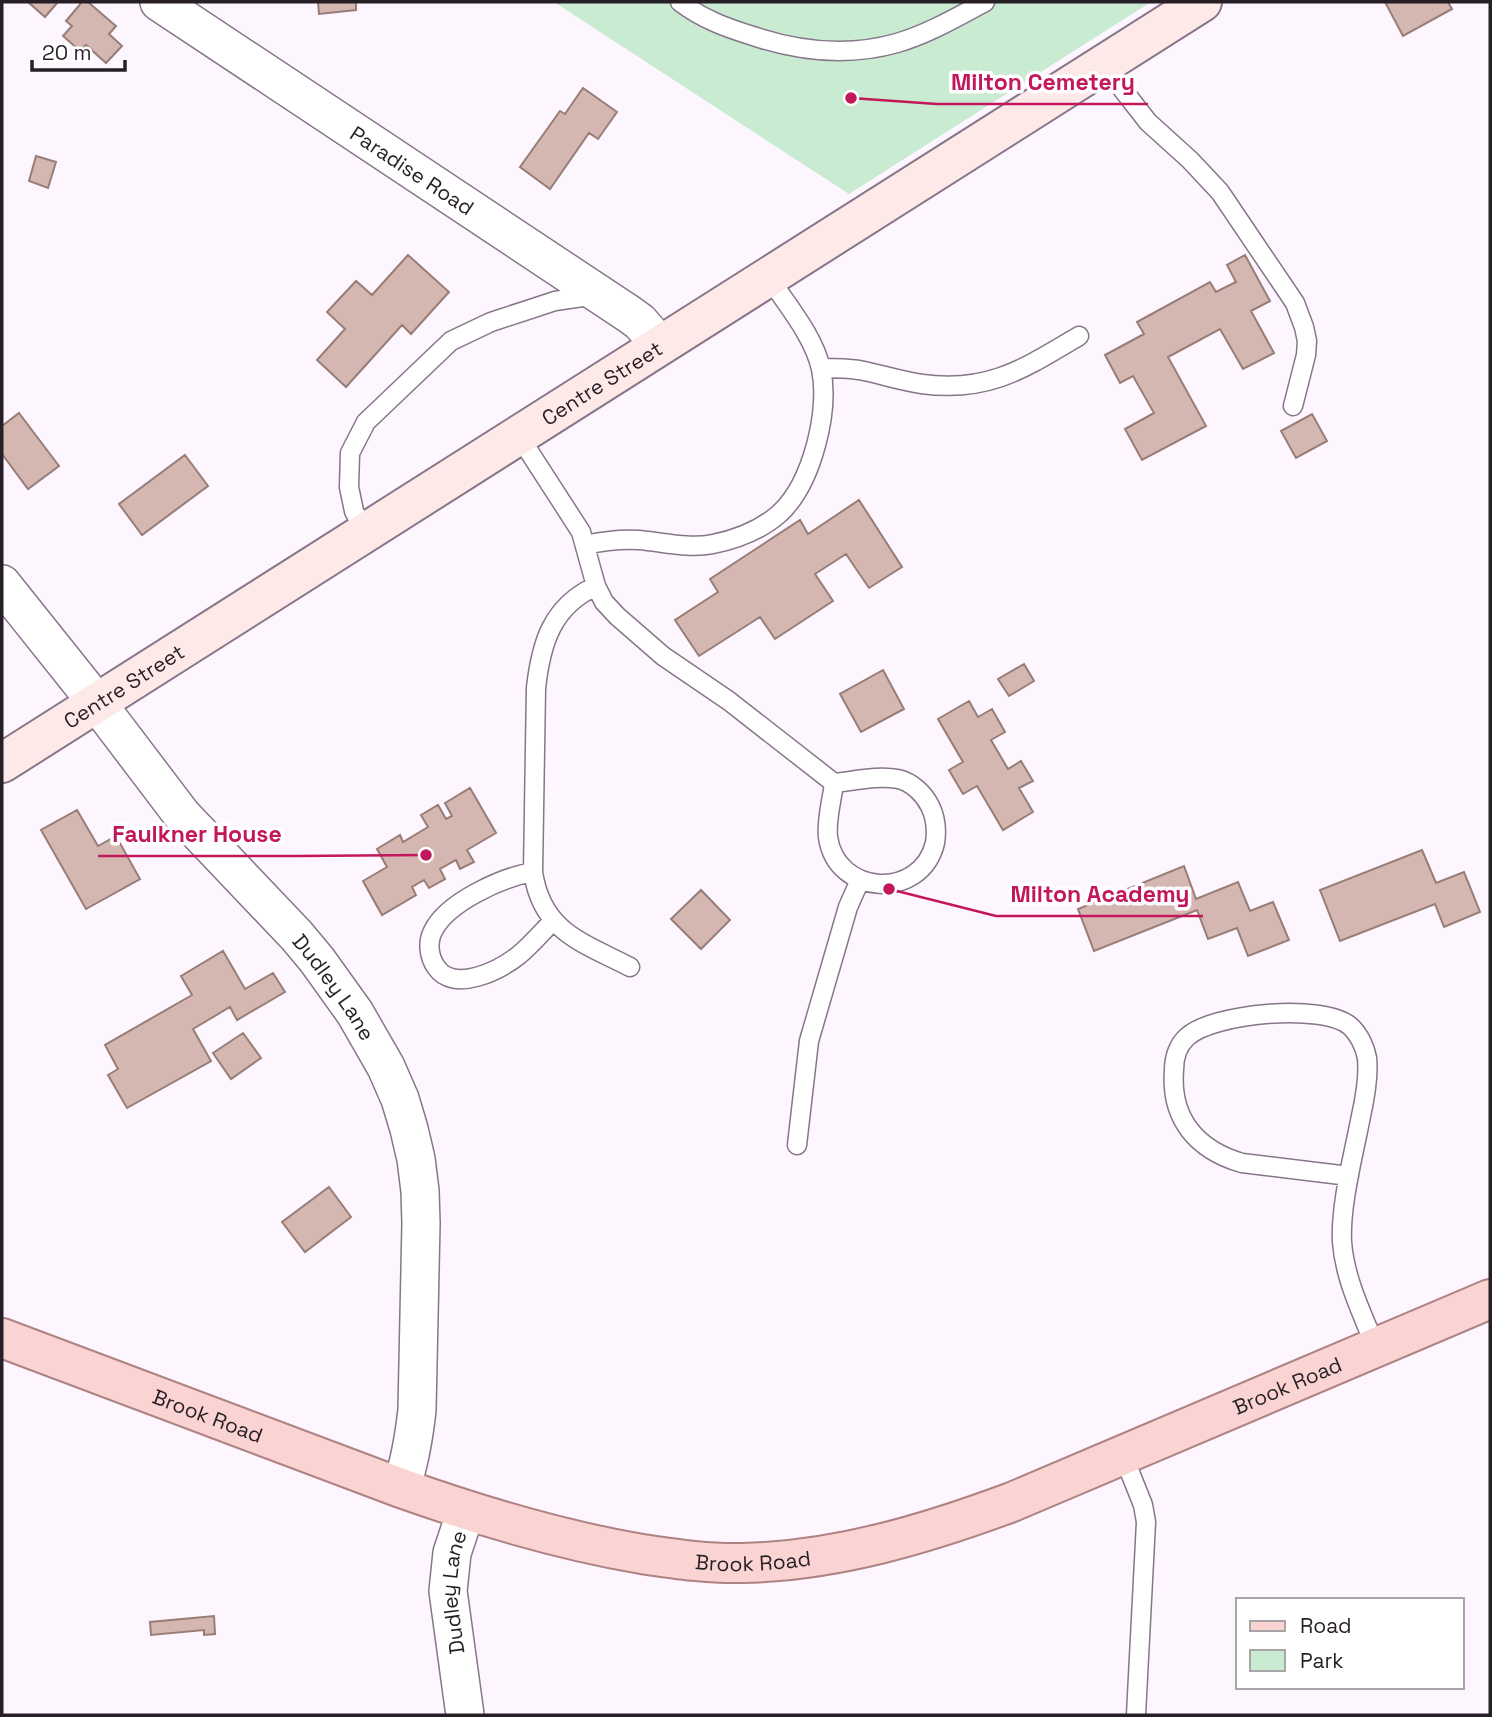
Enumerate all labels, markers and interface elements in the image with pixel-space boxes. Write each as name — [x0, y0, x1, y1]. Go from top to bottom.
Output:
scale bar — [32, 28, 124, 72]
text: 20 m — [42, 39, 92, 66]
callout: Milton Cemetery — [937, 60, 1148, 104]
text: Milton Cemetery — [951, 67, 1135, 97]
street label: Paradise Road — [345, 119, 479, 221]
street label: Centre Street — [536, 334, 667, 431]
street label: Centre Street — [58, 638, 189, 734]
callout: Faulkner House — [98, 812, 296, 856]
text: Faulkner House — [112, 819, 282, 849]
callout: Milton Academy — [996, 872, 1203, 916]
text: Milton Academy — [1010, 879, 1190, 909]
street label: Dudley Lane — [287, 928, 381, 1045]
street label: Brook Road — [1229, 1350, 1346, 1420]
street label: Brook Road — [149, 1382, 267, 1448]
street label: Dudley Lane — [434, 1527, 472, 1656]
street label: Brook Road — [694, 1544, 812, 1577]
legend — [1236, 1598, 1464, 1689]
text: Road — [1300, 1612, 1352, 1639]
text: Park — [1300, 1647, 1344, 1674]

